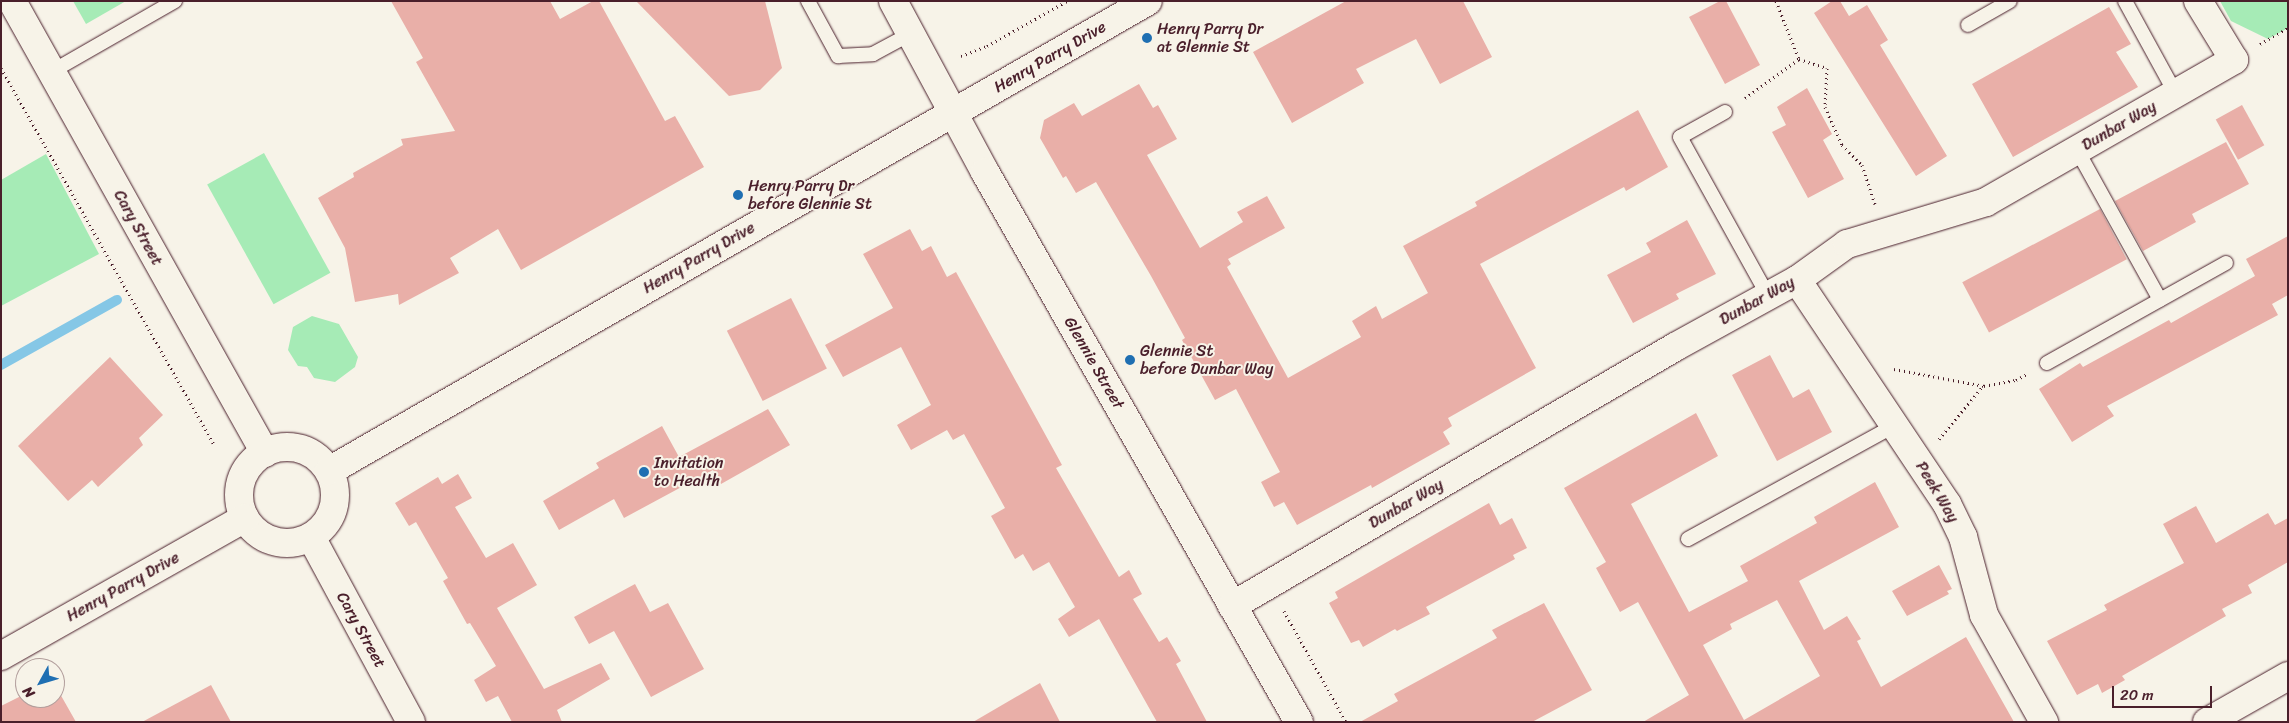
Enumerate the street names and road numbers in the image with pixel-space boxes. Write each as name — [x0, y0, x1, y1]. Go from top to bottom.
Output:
street label: Henry Parry Drive — [990, 17, 1110, 97]
street label: Dunbar Way — [2078, 97, 2160, 155]
street label: Cary Street — [109, 187, 167, 269]
street label: Henry Parry Drive — [639, 218, 759, 298]
street label: Dunbar Way — [1716, 273, 1798, 329]
street label: Glennie Street — [1060, 314, 1128, 412]
street label: Peek Way — [1911, 458, 1963, 526]
street label: Dunbar Way — [1365, 475, 1447, 533]
street label: Henry Parry Drive — [63, 548, 183, 626]
street label: Cary Street — [332, 589, 390, 671]

